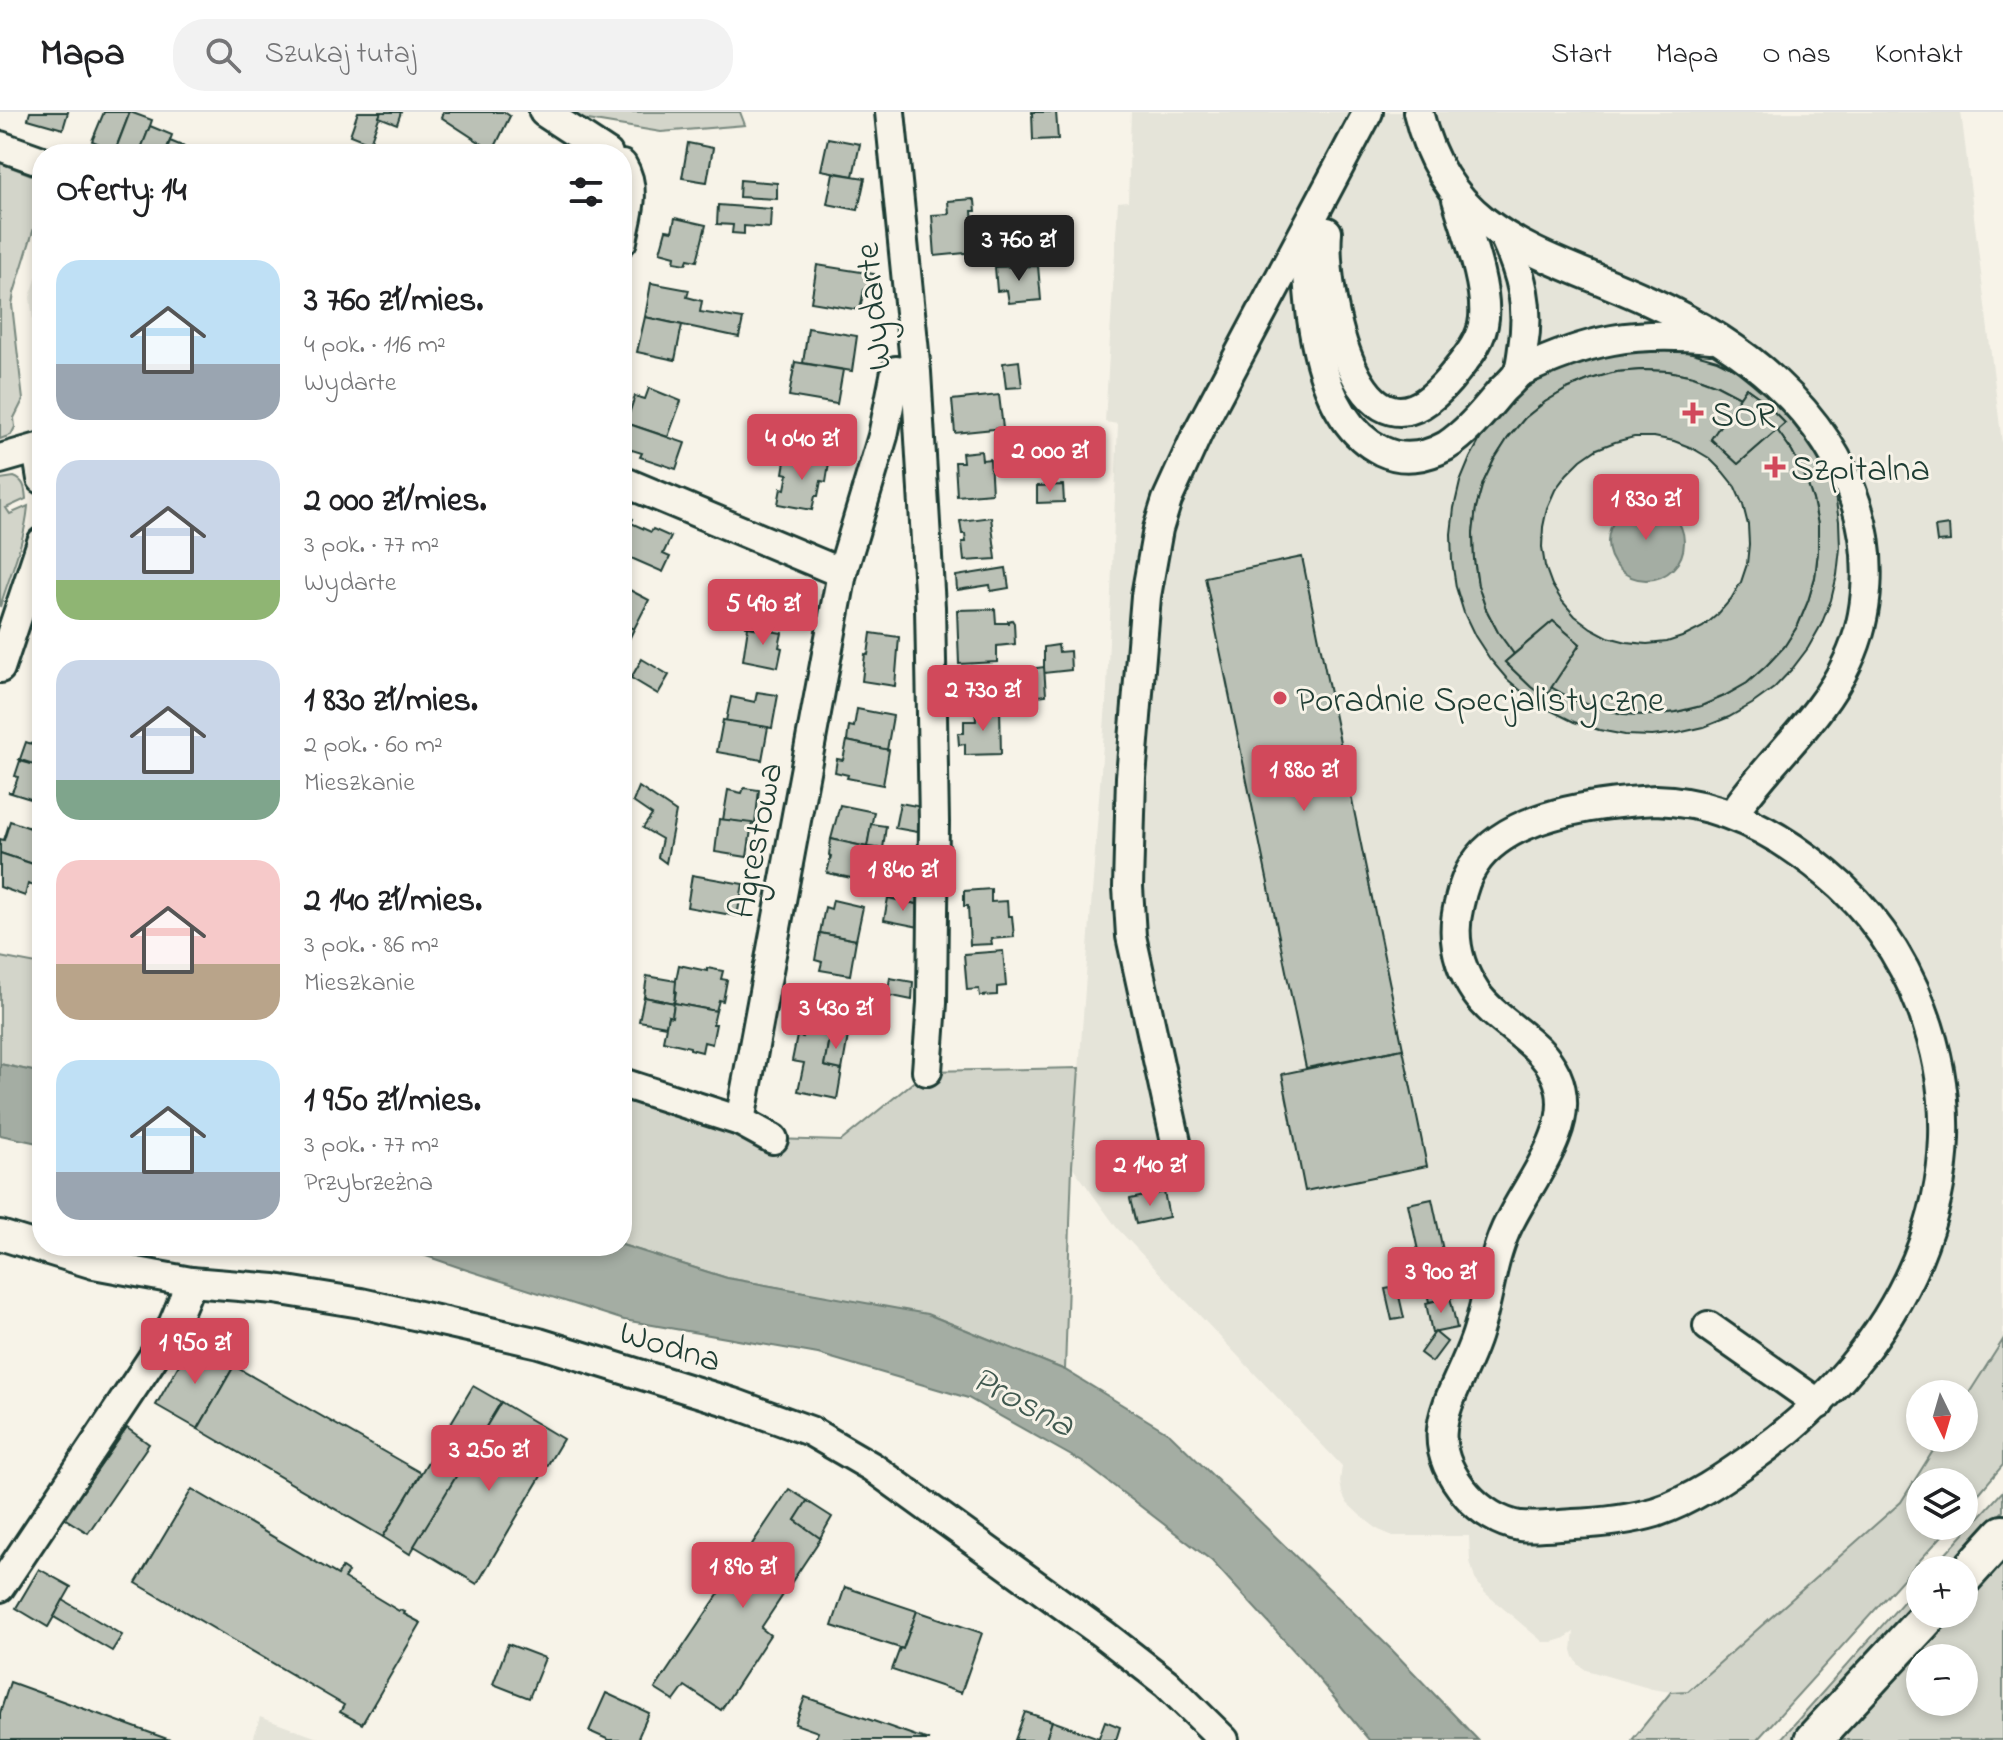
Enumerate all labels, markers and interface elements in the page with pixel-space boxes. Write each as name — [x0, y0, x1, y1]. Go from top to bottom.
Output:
search box — [173, 19, 733, 91]
text: Mapa — [40, 27, 125, 83]
icon: search — [201, 33, 245, 77]
text: Szukaj tutaj — [265, 33, 416, 77]
text: Start — [1551, 35, 1612, 76]
text: Mapa — [1656, 35, 1718, 76]
text: O nas — [1762, 35, 1831, 76]
text: Kontakt — [1875, 35, 1963, 76]
text: Oferty: 14 — [56, 167, 186, 217]
icon: filters — [564, 170, 608, 214]
pin: 3 760 zł — [936, 215, 1102, 283]
text: 3 760 zł — [982, 222, 1056, 260]
street label: Wydarte — [842, 239, 909, 373]
text: 3 760 zł/mies. — [304, 277, 483, 327]
icon: home — [120, 292, 216, 388]
text: 4 pok. · 116 m² — [304, 327, 446, 365]
text: Wydarte — [304, 365, 396, 403]
place label: SOR — [1711, 391, 1776, 444]
marker: SOR — [1682, 402, 1704, 424]
pin: 4 040 zł — [719, 414, 885, 482]
text: 4 040 zł — [765, 421, 839, 459]
pin: 2 000 zł — [967, 426, 1133, 494]
text: 2 000 zł — [1012, 433, 1088, 471]
place label: Szpitalna — [1791, 445, 1930, 498]
marker: Szpitalna — [1766, 458, 1784, 476]
pin: 1 830 zł — [1563, 474, 1729, 542]
text: 2 000 zł/mies. — [304, 477, 486, 527]
text: 1 830 zł — [1611, 481, 1681, 519]
icon: home — [120, 492, 216, 588]
text: 3 pok. · 77 m² — [304, 527, 439, 565]
text: Wydarte — [304, 565, 396, 603]
pin: 5 490 zł — [680, 579, 846, 647]
text: 5 490 zł — [726, 586, 800, 624]
pin: 2 730 zł — [900, 665, 1066, 733]
text: 2 730 zł — [945, 672, 1021, 710]
place label: Poradnie Specjalistyczne — [1296, 676, 1665, 729]
text: 1 830 zł/mies. — [304, 677, 478, 727]
marker: Poradnie Specjalistyczne — [1271, 689, 1289, 707]
icon: home — [120, 692, 216, 788]
text: 2 pok. · 60 m² — [304, 727, 443, 765]
pin: 1 880 zł — [1221, 745, 1387, 813]
text: 1 880 zł — [1270, 752, 1338, 790]
street label: Agrestowa — [717, 758, 799, 923]
text: Mieszkanie — [304, 765, 415, 803]
pin: 1 840 zł — [820, 845, 986, 913]
text: 1 840 zł — [868, 852, 938, 890]
text: 2 140 zł/mies. — [304, 877, 482, 927]
icon: home — [120, 892, 216, 988]
text: 3 pok. · 86 m² — [304, 927, 439, 965]
text: Mieszkanie — [304, 965, 415, 1003]
pin: 3 430 zł — [753, 983, 919, 1051]
text: 3 430 zł — [799, 990, 873, 1028]
text: 1 950 zł/mies. — [304, 1077, 481, 1127]
icon: home — [120, 1092, 216, 1188]
text: 3 pok. · 77 m² — [304, 1127, 439, 1165]
pin: 2 140 zł — [1067, 1140, 1233, 1208]
text: 2 140 zł — [1114, 1147, 1186, 1185]
text: Przybrzeżna — [304, 1165, 433, 1203]
pin: 3 900 zł — [1358, 1247, 1524, 1315]
text: 3 900 zł — [1406, 1254, 1476, 1292]
street label: Wodna — [612, 1308, 727, 1389]
pin: 1 950 zł — [112, 1318, 278, 1386]
text: 1 950 zł — [159, 1325, 231, 1363]
water label: Prosna — [960, 1353, 1084, 1454]
north arrow — [1906, 1380, 1978, 1452]
map controls — [1906, 1380, 1978, 1716]
pin: 3 250 zł — [406, 1425, 572, 1493]
text: 3 250 zł — [449, 1432, 529, 1470]
button: layers — [1906, 1468, 1978, 1540]
pin: 1 890 zł — [660, 1542, 826, 1610]
text: 1 890 zł — [710, 1549, 776, 1587]
button: + — [1906, 1556, 1978, 1628]
button: − — [1906, 1644, 1978, 1716]

